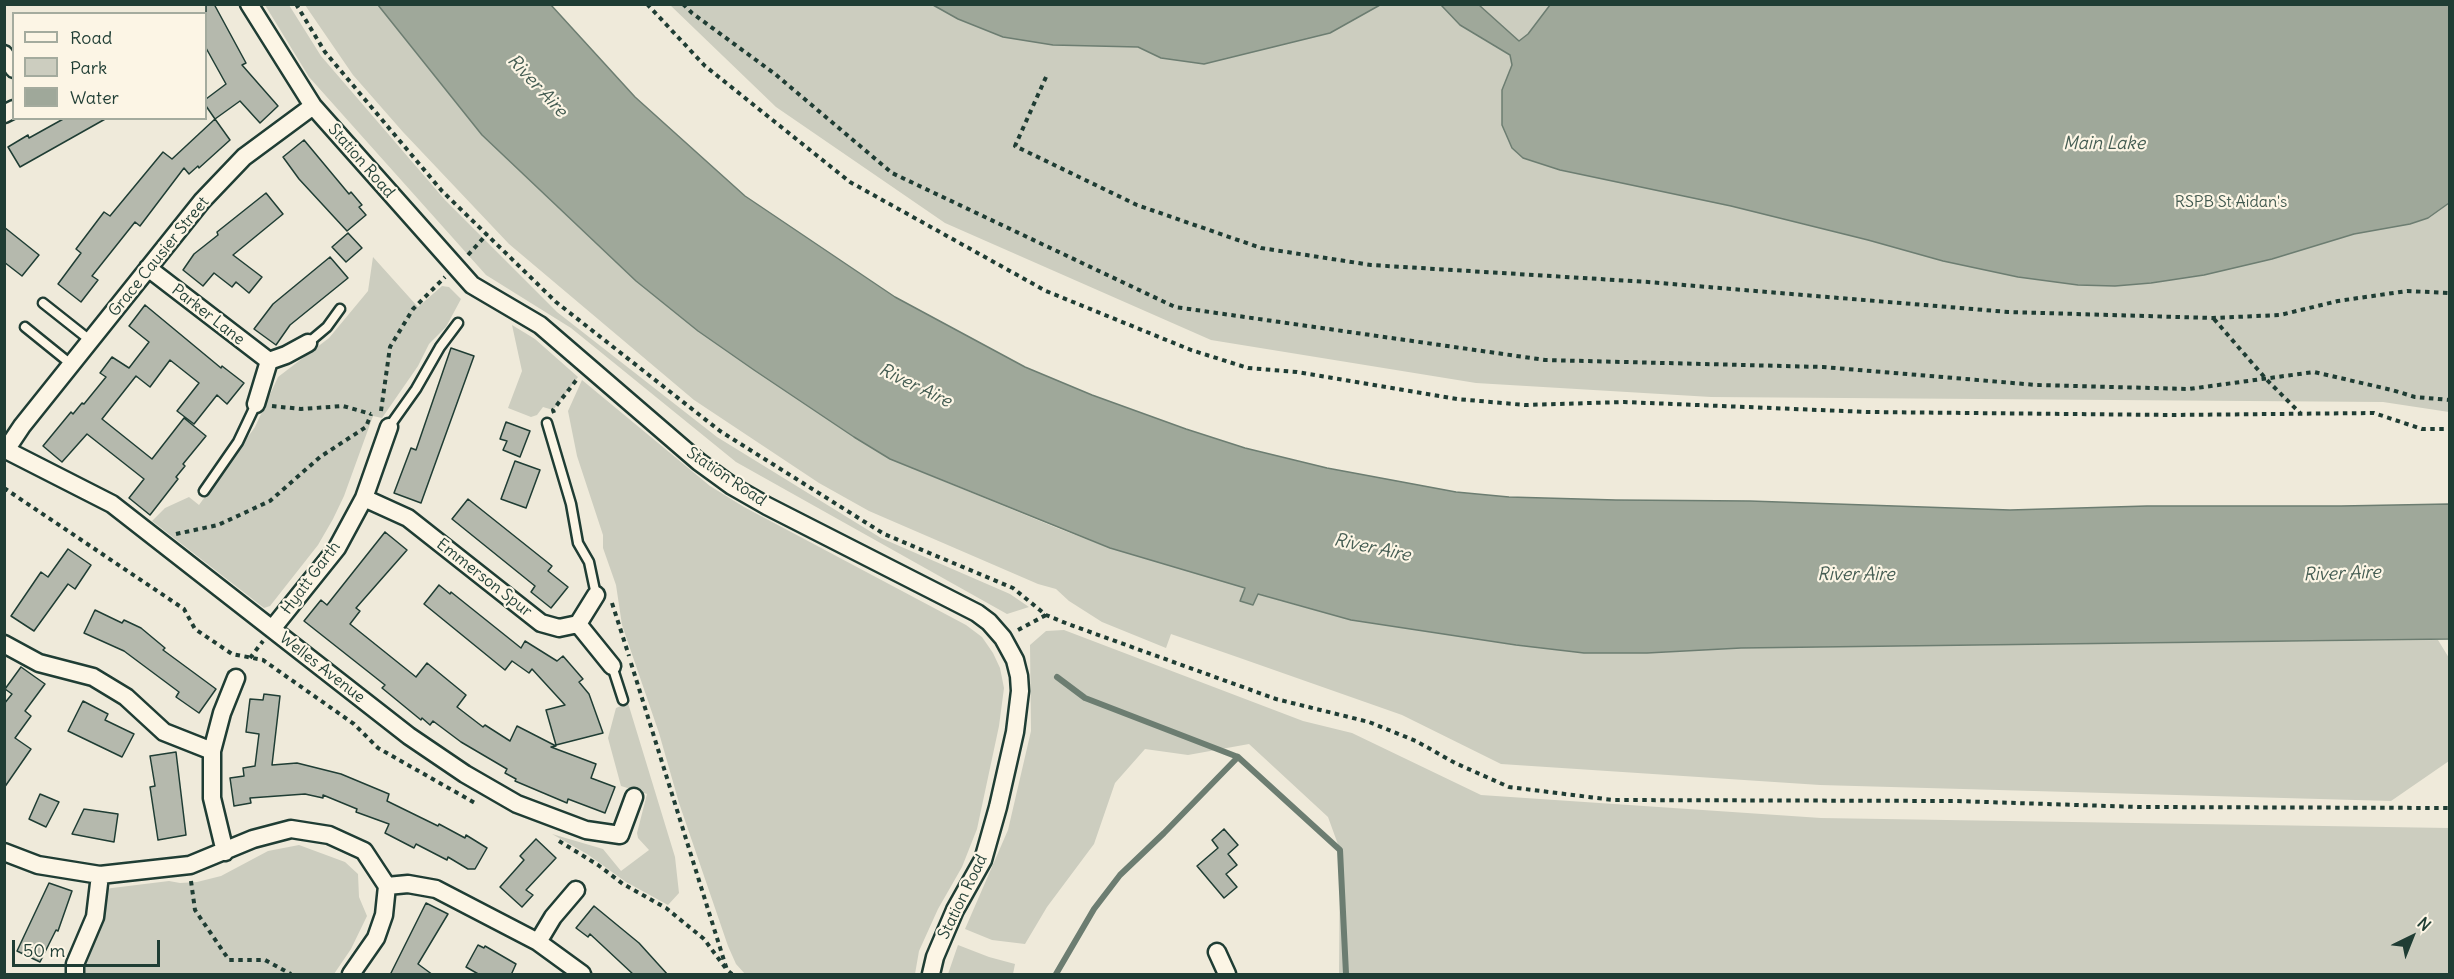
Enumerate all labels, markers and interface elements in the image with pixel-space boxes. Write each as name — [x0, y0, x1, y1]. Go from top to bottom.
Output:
legend — [12, 12, 207, 120]
text: Road — [70, 26, 112, 49]
water label: River Aire — [503, 50, 571, 122]
text: Park — [70, 56, 107, 79]
text: Water — [70, 86, 119, 109]
street label: Station Road — [324, 120, 398, 202]
water label: Main Lake — [2063, 133, 2145, 155]
park label: RSPB St Aidan's — [2175, 192, 2287, 212]
street label: Grace Causier Street — [105, 193, 213, 321]
street label: Parker Lane — [168, 280, 248, 350]
water label: River Aire — [875, 359, 955, 413]
street label: Station Road — [683, 443, 769, 511]
water label: River Aire — [1332, 529, 1412, 567]
street label: Emmerson Spur — [432, 535, 536, 621]
street label: Hyatt Garth — [277, 538, 345, 618]
water label: River Aire — [2303, 562, 2381, 586]
water label: River Aire — [1817, 564, 1895, 586]
street label: Welles Avenue — [275, 629, 369, 707]
street label: Station Road — [934, 852, 992, 942]
north arrow — [2382, 907, 2442, 967]
text: N — [2413, 913, 2435, 935]
scale bar — [15, 928, 164, 966]
text: 50 m — [23, 939, 65, 962]

